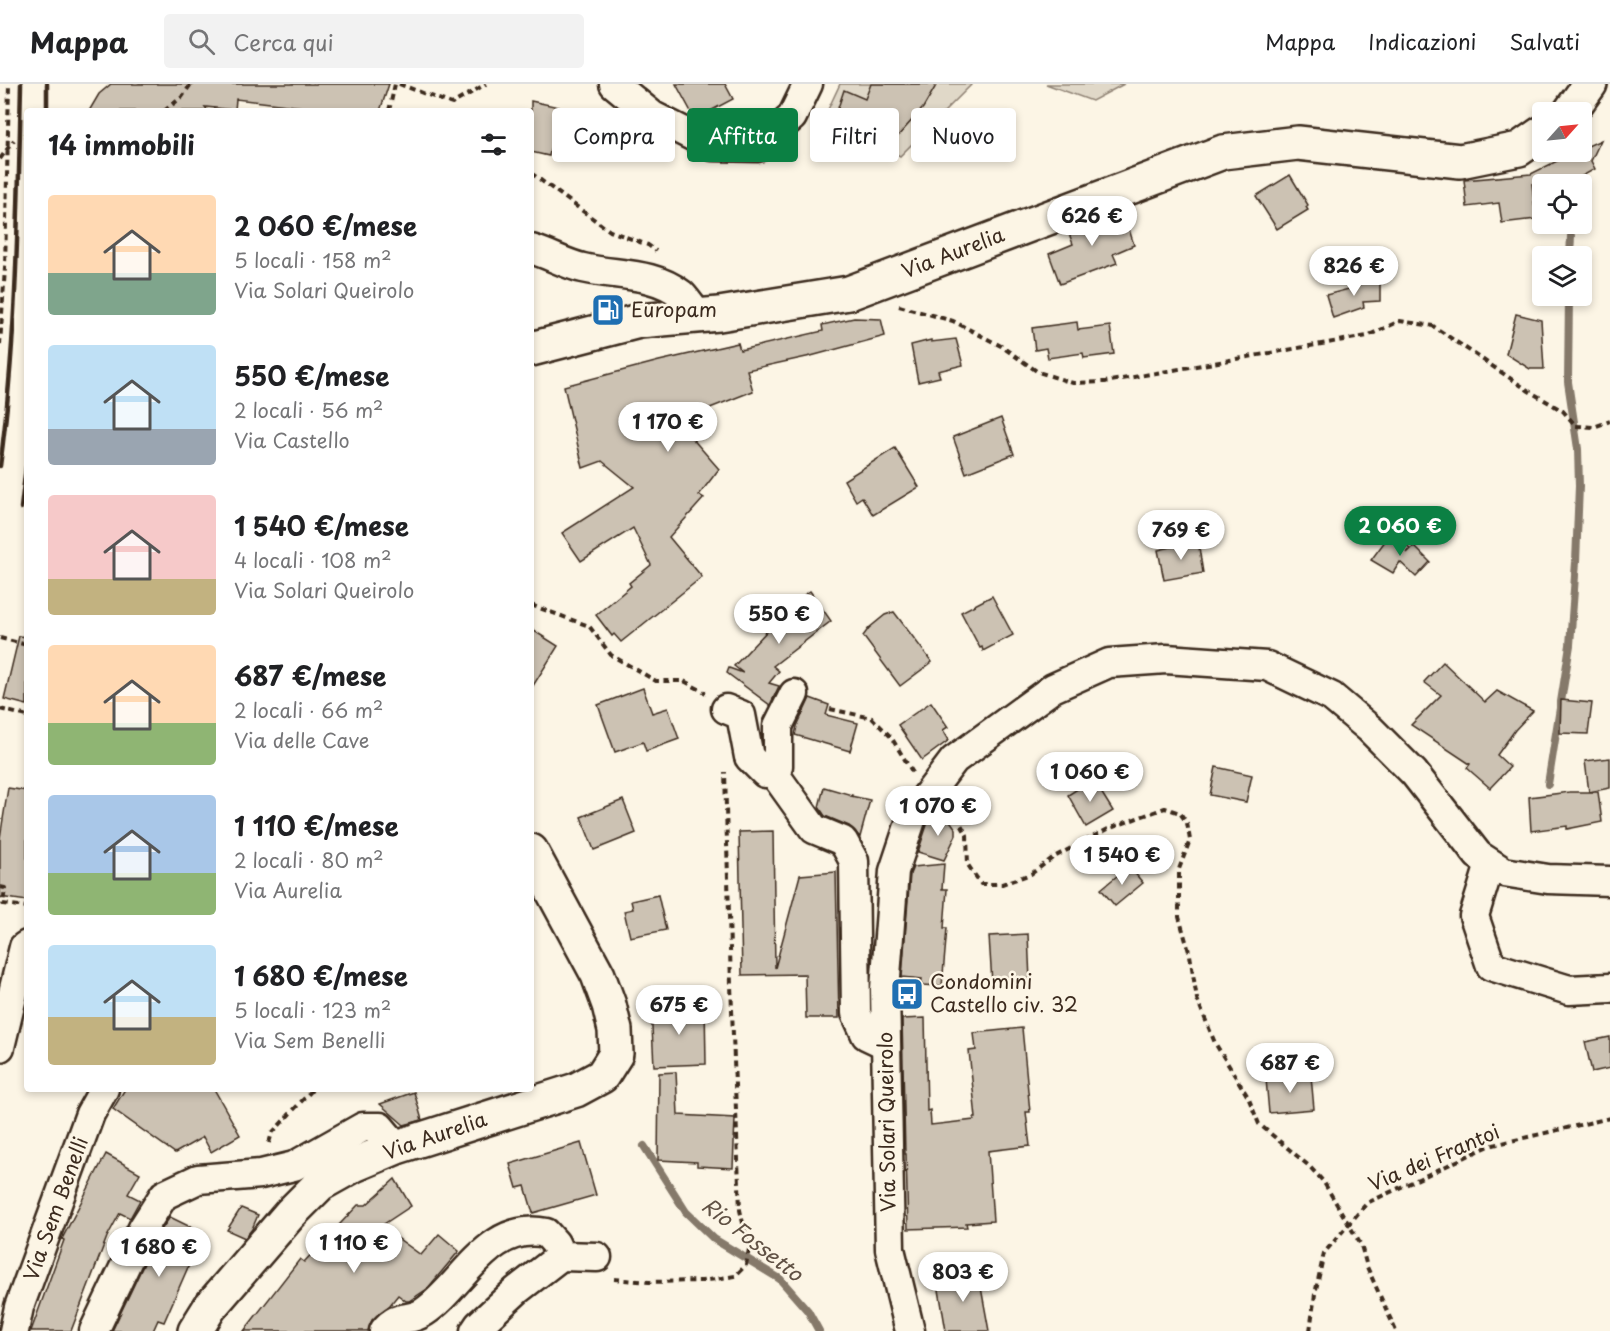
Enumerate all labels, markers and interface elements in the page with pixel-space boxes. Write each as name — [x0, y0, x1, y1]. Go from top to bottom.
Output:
search box — [164, 14, 584, 68]
text: Mappa — [30, 20, 128, 63]
icon: search — [185, 25, 218, 58]
text: Cerca qui — [233, 25, 334, 58]
text: Mappa — [1265, 25, 1335, 57]
text: Indicazioni — [1368, 25, 1476, 57]
text: Salvati — [1509, 25, 1580, 57]
north arrow — [1532, 102, 1592, 162]
map controls — [1532, 102, 1592, 306]
chip: Compra — [552, 108, 675, 162]
chip: Affitta — [687, 108, 798, 162]
chip: Filtri — [810, 108, 899, 162]
chip: Nuovo — [911, 108, 1016, 162]
text: 14 immobili — [48, 125, 195, 164]
icon: filters — [477, 128, 510, 161]
button: locate — [1532, 174, 1592, 234]
pin: 626 € — [1050, 196, 1134, 247]
text: 626 € — [1061, 200, 1123, 230]
text: 2 060 €/mese — [234, 206, 417, 245]
icon: home — [96, 219, 168, 291]
street label: Via Aurelia — [897, 219, 1009, 285]
text: 5 locali · 158 m² — [234, 245, 392, 275]
pin: 826 € — [1312, 246, 1396, 297]
button: layers — [1532, 246, 1592, 306]
text: 826 € — [1323, 250, 1385, 280]
text: Via Solari Queirolo — [234, 275, 414, 305]
fuel station icon: Europam — [590, 292, 626, 328]
place label: Europam — [631, 294, 717, 324]
text: 550 €/mese — [234, 356, 389, 395]
icon: home — [96, 369, 168, 441]
text: 2 locali · 56 m² — [234, 395, 383, 425]
pin: 1 170 € — [613, 402, 723, 453]
text: 1 170 € — [632, 406, 704, 436]
text: Via Castello — [234, 425, 350, 455]
text: 1 540 €/mese — [234, 506, 409, 545]
pin: 2 060 € — [1345, 506, 1455, 557]
pin: 769 € — [1139, 510, 1223, 561]
text: 2 060 € — [1358, 510, 1442, 540]
text: 769 € — [1152, 514, 1210, 544]
icon: home — [96, 519, 168, 591]
text: 4 locali · 108 m² — [234, 545, 391, 575]
text: Via Solari Queirolo — [234, 575, 414, 605]
pin: 550 € — [737, 594, 821, 645]
text: 550 € — [748, 598, 810, 628]
text: 687 €/mese — [234, 656, 387, 695]
icon: home — [96, 669, 168, 741]
text: 2 locali · 66 m² — [234, 695, 383, 725]
text: Via delle Cave — [234, 725, 369, 755]
pin: 1 060 € — [1035, 752, 1145, 803]
text: 1 060 € — [1050, 756, 1130, 786]
pin: 1 070 € — [883, 786, 993, 837]
text: 1 070 € — [899, 790, 977, 820]
text: 1 110 €/mese — [234, 806, 399, 845]
icon: home — [96, 819, 168, 891]
pin: 1 540 € — [1067, 835, 1177, 886]
text: 1 540 € — [1083, 839, 1161, 869]
text: 2 locali · 80 m² — [234, 845, 384, 875]
text: Via Aurelia — [234, 875, 342, 905]
text: 1 680 €/mese — [234, 956, 408, 995]
place label: Condomini Castello civ. 32 — [930, 966, 1078, 1019]
icon: home — [96, 969, 168, 1041]
bus stop icon: Condomini Castello civ. 32 — [889, 976, 925, 1012]
pin: 675 € — [637, 985, 721, 1036]
text: 675 € — [650, 989, 708, 1019]
text: 5 locali · 123 m² — [234, 995, 391, 1025]
text: Via Sem Benelli — [234, 1025, 385, 1055]
street label: Via Solari Queirolo — [869, 1032, 903, 1212]
pin: 687 € — [1248, 1043, 1332, 1094]
text: 687 € — [1260, 1047, 1320, 1077]
street label: Via Aurelia — [379, 1103, 491, 1167]
street label: Via dei Frantoi — [1363, 1116, 1504, 1198]
street label: Via Sem Benelli — [15, 1132, 95, 1285]
water label: Rio Fossetto — [696, 1189, 812, 1289]
pin: 1 110 € — [299, 1223, 409, 1274]
pin: 1 680 € — [104, 1227, 214, 1278]
text: 1 110 € — [319, 1227, 389, 1257]
text: 1 680 € — [121, 1231, 197, 1261]
pin: 803 € — [921, 1252, 1005, 1303]
text: 803 € — [932, 1256, 994, 1286]

